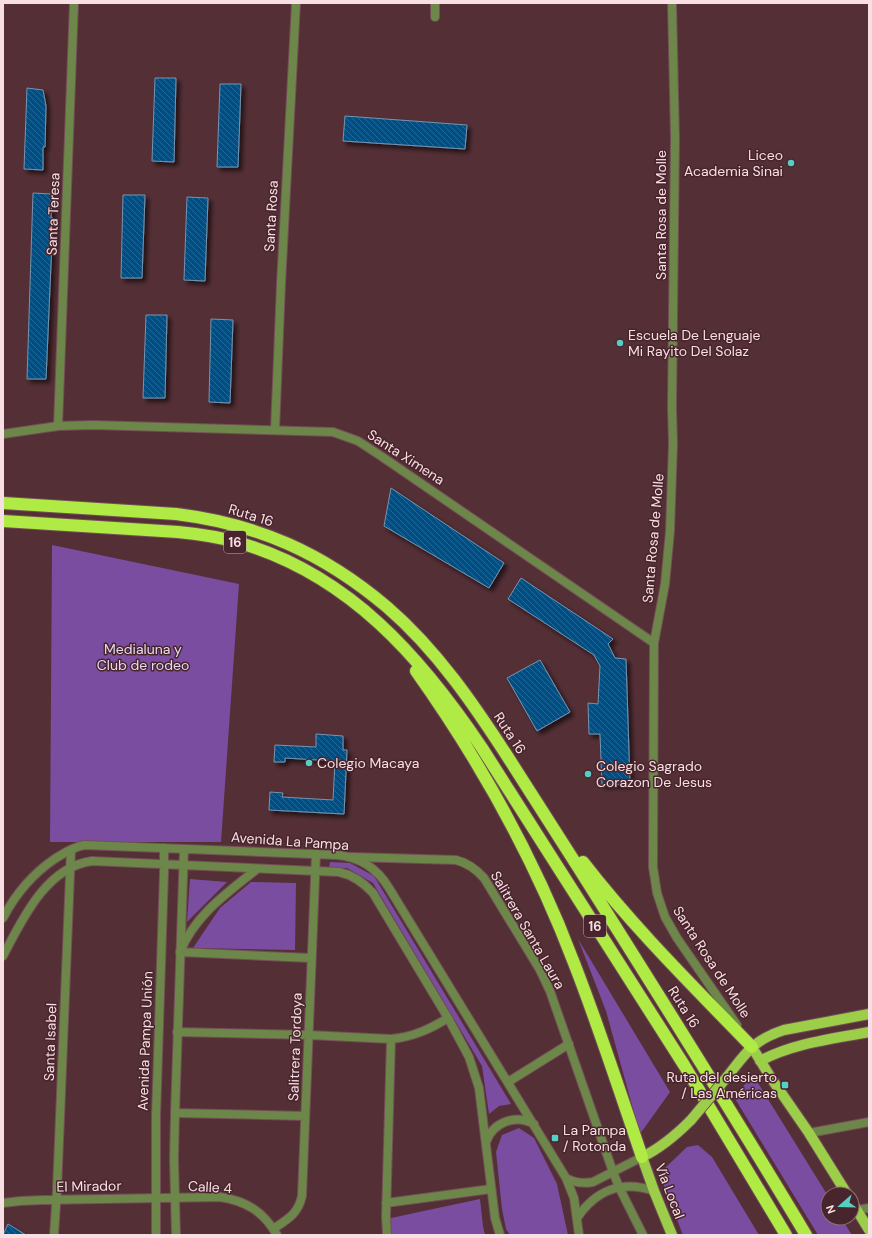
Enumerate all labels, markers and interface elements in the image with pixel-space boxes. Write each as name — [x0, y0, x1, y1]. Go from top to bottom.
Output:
place label: Liceo Academia Sinai — [684, 146, 783, 180]
street label: Santa Rosa de Molle — [652, 150, 670, 280]
marker: Liceo Academia Sinai — [786, 158, 796, 168]
street label: Santa Teresa — [43, 172, 63, 256]
street label: Santa Rosa — [260, 180, 282, 252]
place label: Escuela De Lenguaje Mi Rayito Del Solaz — [628, 326, 761, 360]
marker: Escuela De Lenguaje Mi Rayito Del Solaz — [615, 338, 625, 348]
street label: Santa Ximena — [364, 425, 448, 489]
street label: Santa Rosa de Molle — [638, 472, 668, 603]
street label: Ruta 16 — [226, 500, 276, 530]
road number: 16 — [224, 531, 246, 553]
park label: Medialuna y Club de rodeo — [97, 640, 189, 674]
street label: Ruta 16 — [490, 709, 530, 757]
place label: Colegio Macaya — [317, 754, 419, 772]
place label: Colegio Sagrado Corazon De Jesus — [596, 757, 712, 791]
marker: Colegio Macaya — [304, 758, 314, 768]
marker: Colegio Sagrado Corazon De Jesus — [583, 769, 593, 779]
street label: Avenida La Pampa — [230, 828, 350, 854]
street label: Salitrera Santa Laura — [487, 868, 569, 992]
street label: Santa Rosa de Molle — [669, 903, 755, 1021]
road number: 16 — [584, 915, 606, 937]
street label: Avenida Pampa Unión — [134, 971, 156, 1111]
street label: Ruta 16 — [664, 983, 704, 1031]
street label: Salitrera Tordoya — [284, 993, 306, 1101]
street label: Santa Isabel — [40, 1003, 60, 1081]
place label: Ruta del desierto / Las Américas — [666, 1068, 777, 1102]
marker: Ruta del desierto / Las Américas — [780, 1080, 790, 1090]
place label: La Pampa / Rotonda — [563, 1121, 626, 1155]
marker: La Pampa / Rotonda — [550, 1133, 560, 1143]
street label: Vía Local — [651, 1161, 689, 1221]
street label: El Mirador — [56, 1176, 122, 1196]
street label: Calle 4 — [188, 1177, 233, 1197]
north arrow — [820, 1186, 860, 1226]
text: N — [823, 1203, 839, 1216]

